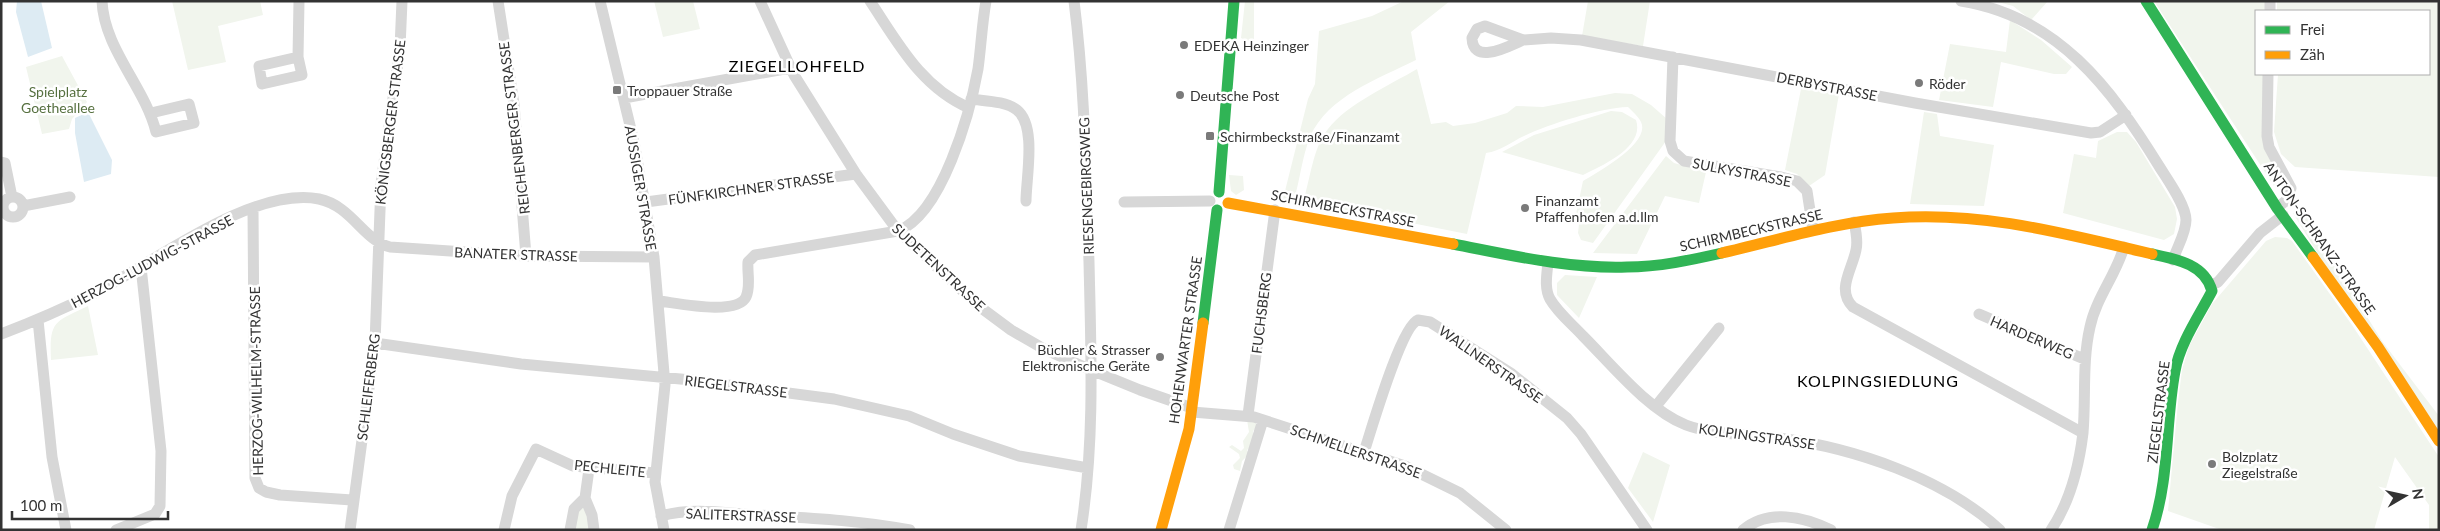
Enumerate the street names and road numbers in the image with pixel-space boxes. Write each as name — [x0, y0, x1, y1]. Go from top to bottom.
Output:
street label: KÖNIGSBERGER STRASSE — [371, 38, 409, 206]
street label: REICHENBERGER STRASSE — [495, 41, 533, 215]
street label: DERBYSTRASSE — [1775, 68, 1879, 104]
street label: RIESENGEBIRGSWEG — [1075, 117, 1097, 255]
street label: AUSSIGER STRASSE — [622, 124, 660, 252]
street label: SULKYSTRASSE — [1691, 154, 1793, 190]
street label: ANTON-SCHRANZ-STRASSE — [2261, 158, 2379, 318]
street label: FÜNFKIRCHNER STRASSE — [667, 168, 835, 208]
street label: SCHIRMBECKSTRASSE — [1270, 186, 1416, 230]
street label: SCHIRMBECKSTRASSE — [1678, 205, 1824, 255]
street label: HERZOG-LUDWIG-STRASSE — [68, 211, 236, 311]
street label: SUDETENSTRASSE — [889, 220, 989, 314]
street label: BANATER STRASSE — [454, 243, 578, 265]
street label: HOHENWARTER STRASSE — [1165, 255, 1205, 425]
street label: FUCHSBERG — [1248, 271, 1274, 355]
street label: HERZOG-WILHELM-STRASSE — [246, 286, 266, 476]
street label: HARDERWEG — [1988, 312, 2076, 362]
street label: WALLNERSTRASSE — [1436, 322, 1546, 406]
street label: SCHLEIFERBERG — [353, 333, 383, 441]
street label: ZIEGELSTRASSE — [2143, 360, 2173, 464]
street label: RIEGELSTRASSE — [684, 371, 788, 401]
street label: KOLPINGSTRASSE — [1698, 419, 1816, 453]
street label: SCHMELLERSTRASSE — [1288, 421, 1424, 481]
street label: PECHLEITE — [573, 456, 647, 480]
street label: SALITERSTRASSE — [685, 505, 797, 525]

